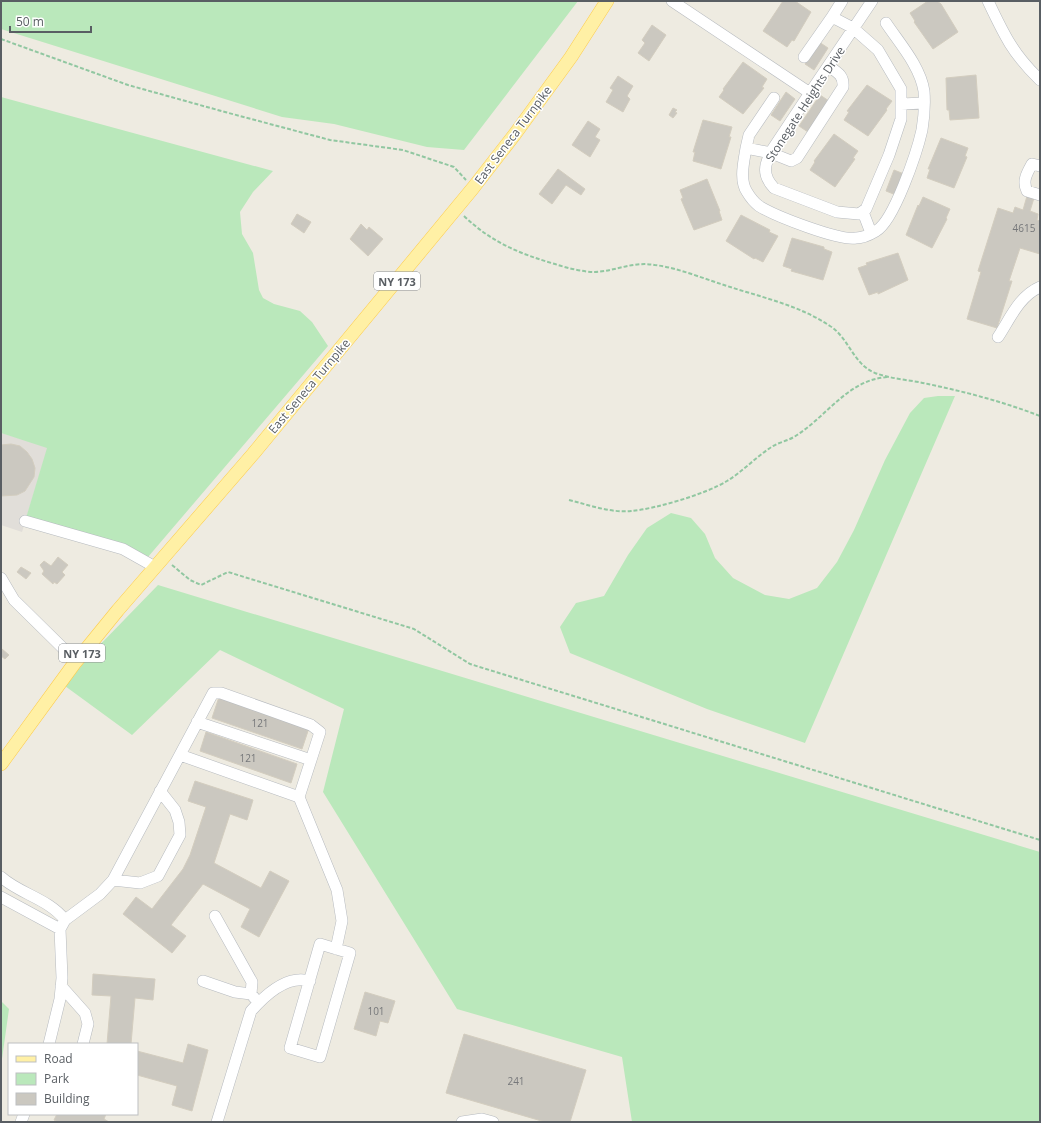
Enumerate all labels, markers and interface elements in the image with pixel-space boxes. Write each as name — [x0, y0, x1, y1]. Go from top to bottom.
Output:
scale bar — [10, 8, 91, 34]
text: 50 m — [16, 13, 44, 30]
street label: Stonegate Heights Drive — [761, 43, 849, 165]
street label: East Seneca Turnpike — [470, 82, 556, 188]
house number: 4615 — [1013, 221, 1036, 235]
road number: NY 173 — [374, 272, 420, 290]
street label: East Seneca Turnpike — [264, 335, 354, 437]
road number: NY 173 — [59, 644, 105, 662]
house number: 121 — [251, 716, 269, 730]
house number: 121 — [239, 751, 257, 765]
house number: 101 — [367, 1004, 385, 1018]
legend — [8, 1043, 138, 1115]
text: Road — [44, 1050, 73, 1067]
text: Park — [44, 1070, 70, 1087]
house number: 241 — [507, 1074, 525, 1088]
text: Building — [44, 1090, 90, 1107]

